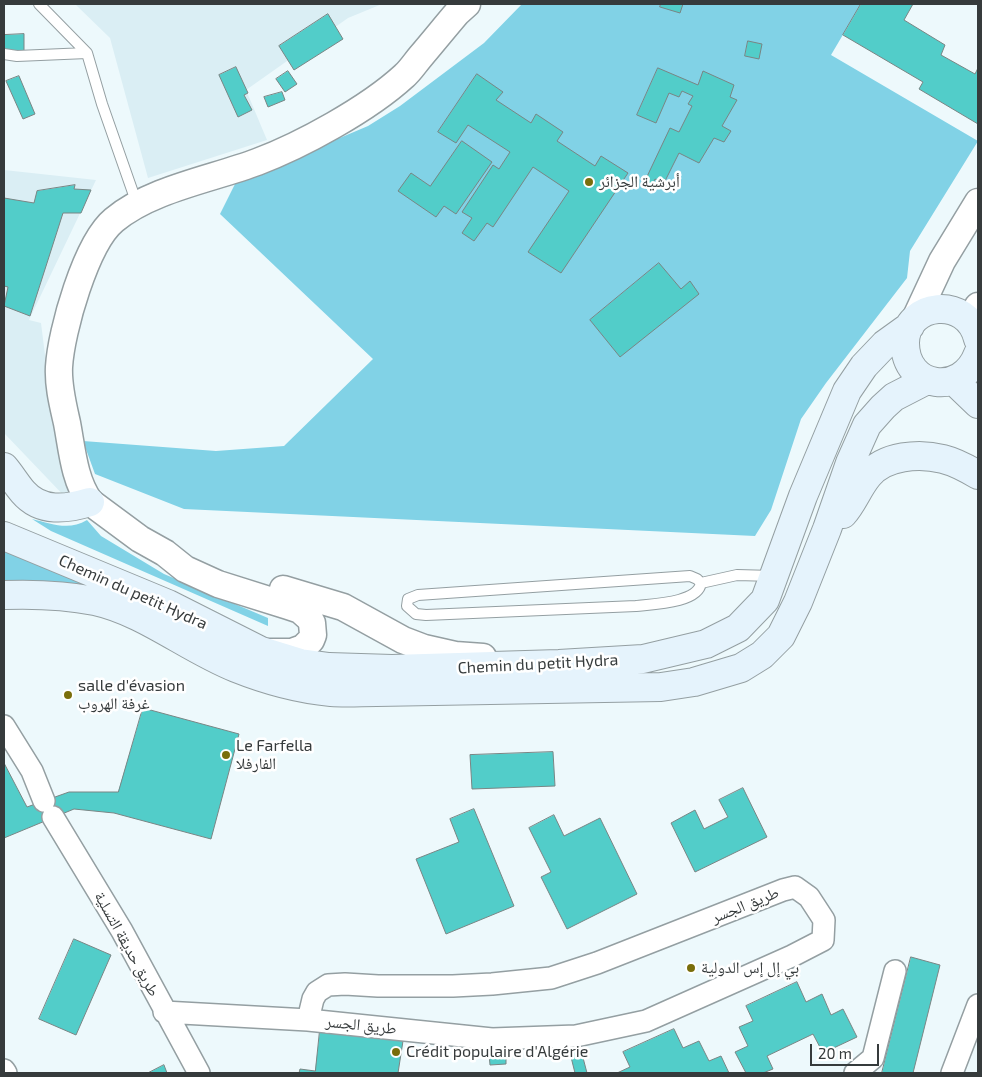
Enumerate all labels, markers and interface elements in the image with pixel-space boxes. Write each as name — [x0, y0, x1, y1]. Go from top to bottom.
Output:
place label: أبرشية الجزائر — [599, 172, 680, 192]
marker: أبرشية الجزائر — [583, 176, 595, 188]
street label: Chemin du petit Hydra — [56, 551, 210, 633]
street label: Chemin du petit Hydra — [457, 650, 619, 678]
place label: salle d'évasion غرفة الهروب — [78, 676, 185, 714]
marker: salle d'évasion غرفة الهروب — [62, 689, 74, 701]
place label: Le Farfella الفارفلا — [236, 736, 313, 774]
marker: Le Farfella الفارفلا — [220, 749, 232, 761]
street label: طريق الجسر — [708, 883, 782, 927]
street label: طريق حديقة التسلية — [90, 888, 164, 1000]
place label: بي إل إس الدولية — [701, 958, 799, 978]
marker: بي إل إس الدولية — [685, 962, 697, 974]
street label: طريق الجسر — [325, 1012, 397, 1038]
scale bar — [812, 1034, 881, 1066]
place label: Crédit populaire d'Algérie — [406, 1042, 588, 1062]
text: 20 m — [818, 1044, 852, 1062]
marker: Crédit populaire d'Algérie — [390, 1046, 402, 1058]

